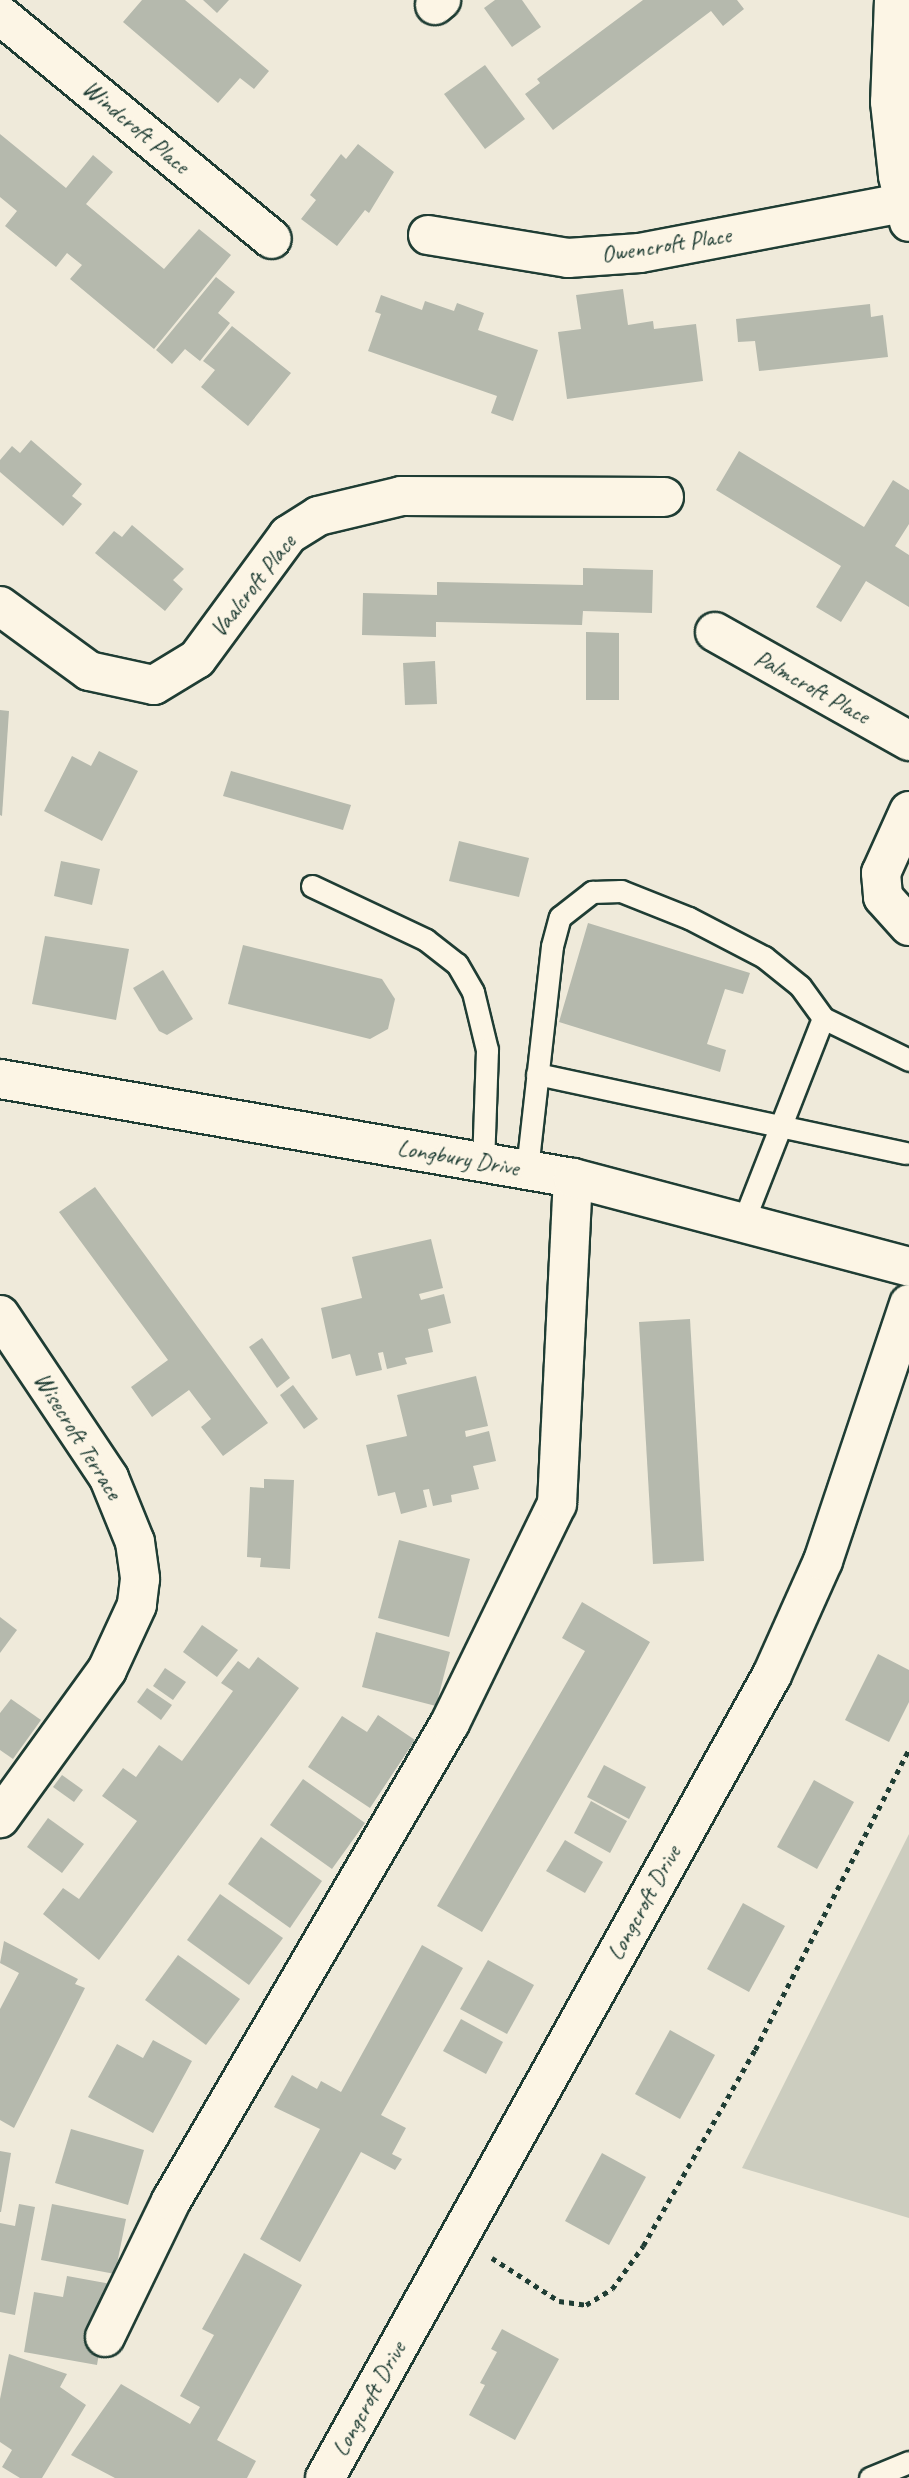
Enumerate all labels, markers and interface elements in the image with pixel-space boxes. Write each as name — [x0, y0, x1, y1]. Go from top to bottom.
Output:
street label: Windcroft Place — [77, 74, 195, 180]
street label: Owencroft Place — [599, 221, 733, 269]
street label: Vaalcroft Place — [204, 529, 302, 643]
street label: Palmcroft Place — [749, 644, 875, 730]
street label: Longbury Drive — [395, 1133, 521, 1183]
street label: Wisecroft Terrace — [28, 1367, 128, 1505]
street label: Longcroft Drive — [601, 1840, 687, 1966]
street label: Longcroft Drive — [326, 2336, 412, 2462]

